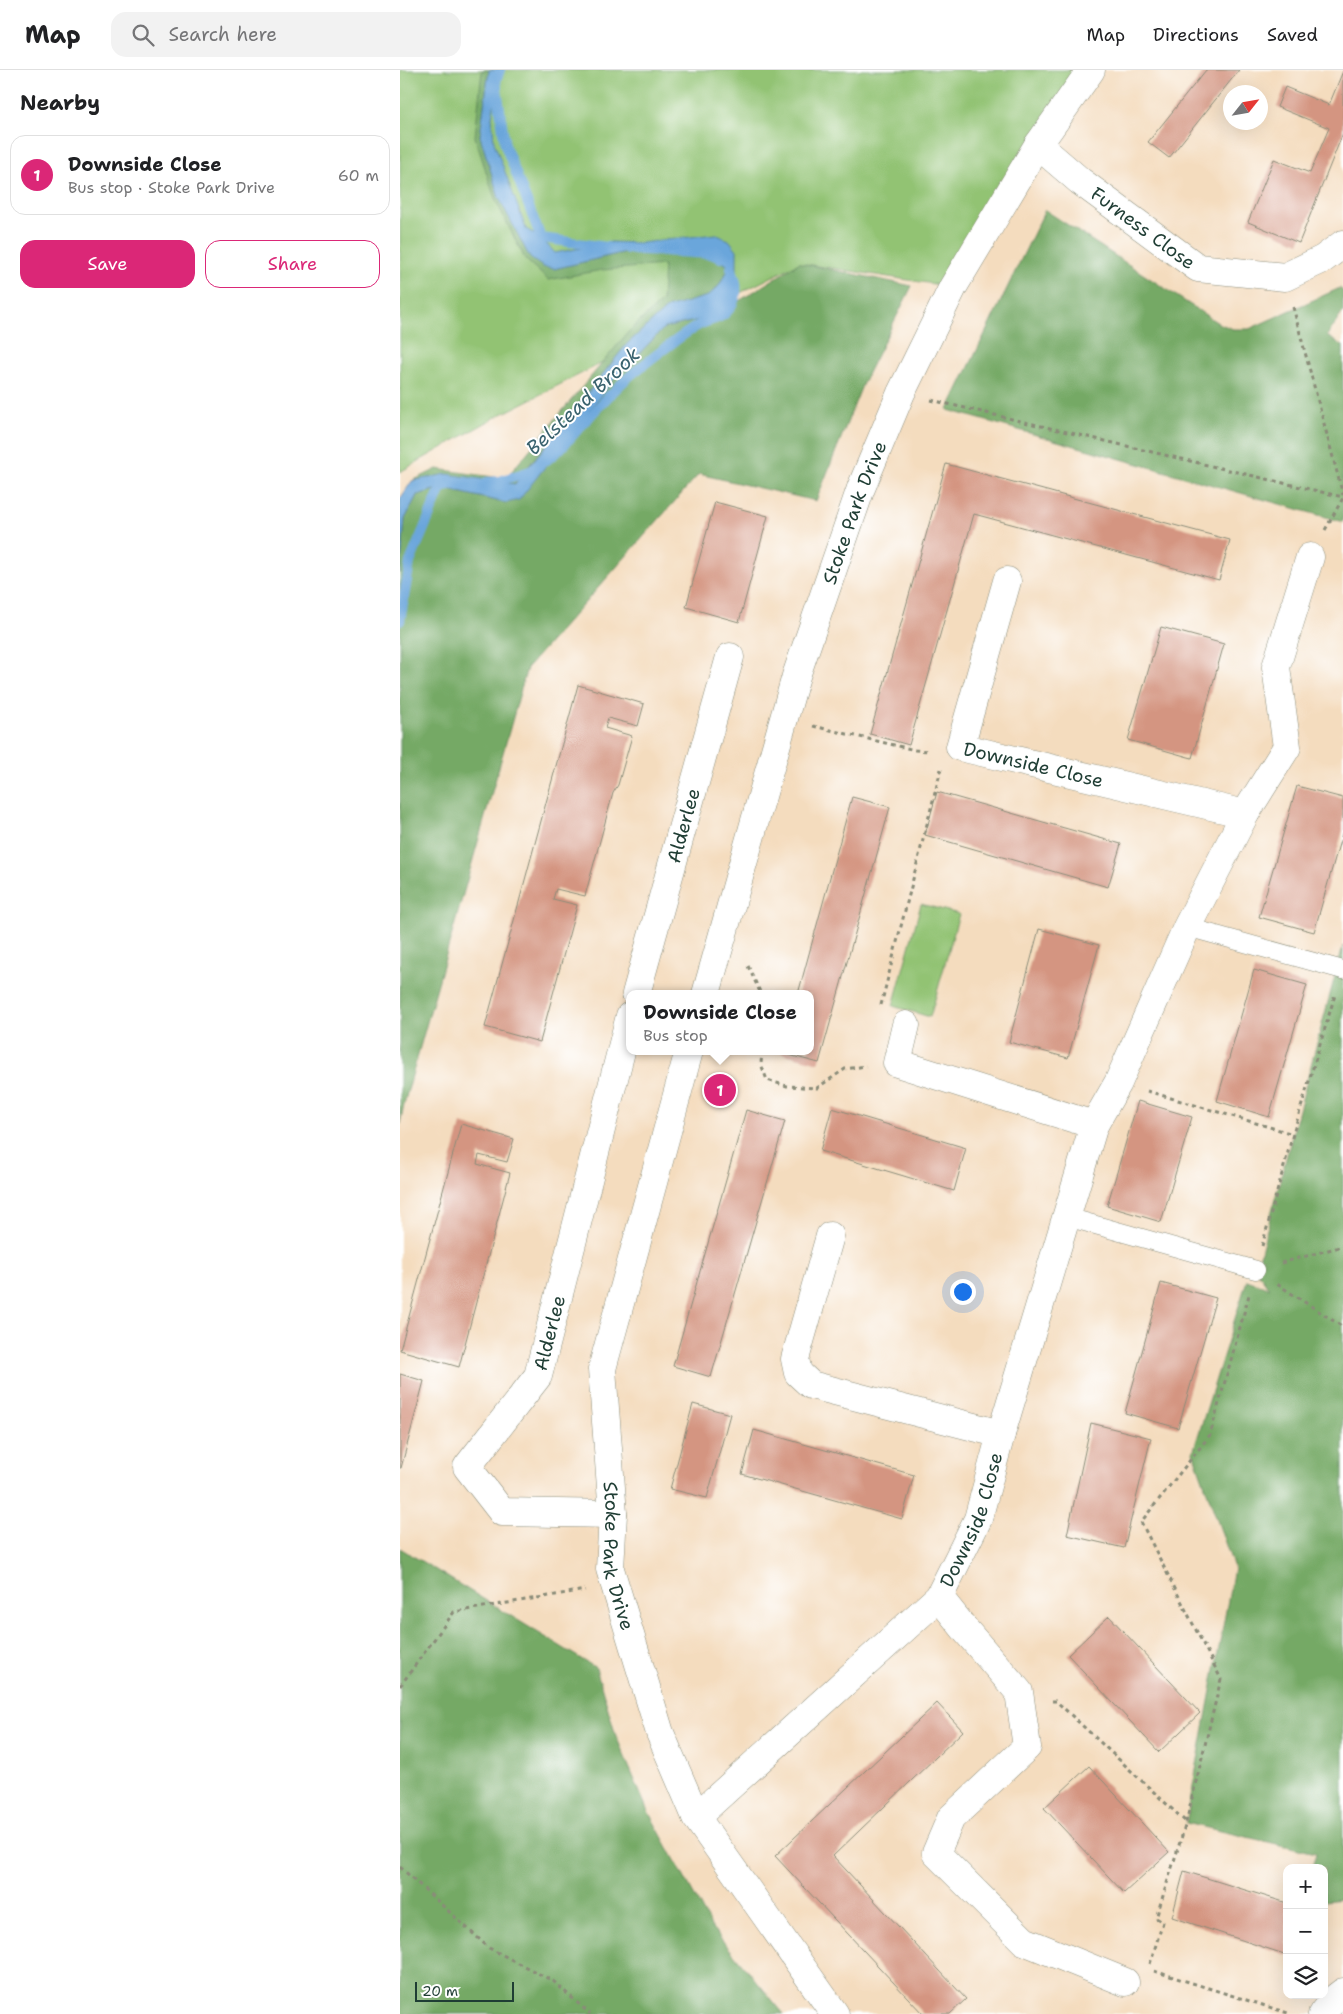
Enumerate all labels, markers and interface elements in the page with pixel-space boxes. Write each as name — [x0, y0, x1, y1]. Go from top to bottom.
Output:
search box — [111, 12, 461, 57]
text: Map — [25, 19, 81, 51]
icon: search — [129, 21, 157, 49]
text: Search here — [169, 22, 277, 47]
text: Map — [1087, 23, 1125, 47]
text: Directions — [1153, 23, 1239, 47]
text: Saved — [1267, 23, 1318, 47]
north arrow — [1223, 85, 1268, 130]
text: Nearby — [20, 89, 100, 117]
text: Downside Close — [68, 152, 222, 177]
text: 1 — [33, 165, 41, 186]
text: 60 m — [338, 165, 379, 186]
text: Bus stop · Stoke Park Drive — [68, 177, 275, 198]
street label: Furness Close — [1086, 181, 1201, 275]
button: Save — [20, 240, 195, 288]
button: Share — [205, 240, 380, 288]
water label: Belstead Brook — [520, 341, 646, 461]
street label: Stoke Park Drive — [816, 437, 892, 587]
street label: Downside Close — [961, 736, 1106, 793]
street label: Alderlee — [661, 785, 705, 866]
popup — [626, 990, 814, 1055]
text: Downside Close — [643, 1000, 797, 1025]
text: Bus stop — [643, 1025, 708, 1046]
pin: 1 — [704, 1071, 736, 1109]
your location — [950, 1279, 976, 1305]
street label: Alderlee — [527, 1292, 571, 1373]
street label: Downside Close — [933, 1450, 1008, 1591]
street label: Stoke Park Drive — [598, 1481, 640, 1633]
map controls — [1283, 1864, 1328, 1999]
button: + — [1283, 1864, 1328, 1909]
button: − — [1283, 1909, 1328, 1954]
button: layers — [1283, 1954, 1328, 1999]
scale bar — [415, 1979, 514, 2002]
text: 20 m — [422, 1982, 458, 2000]

